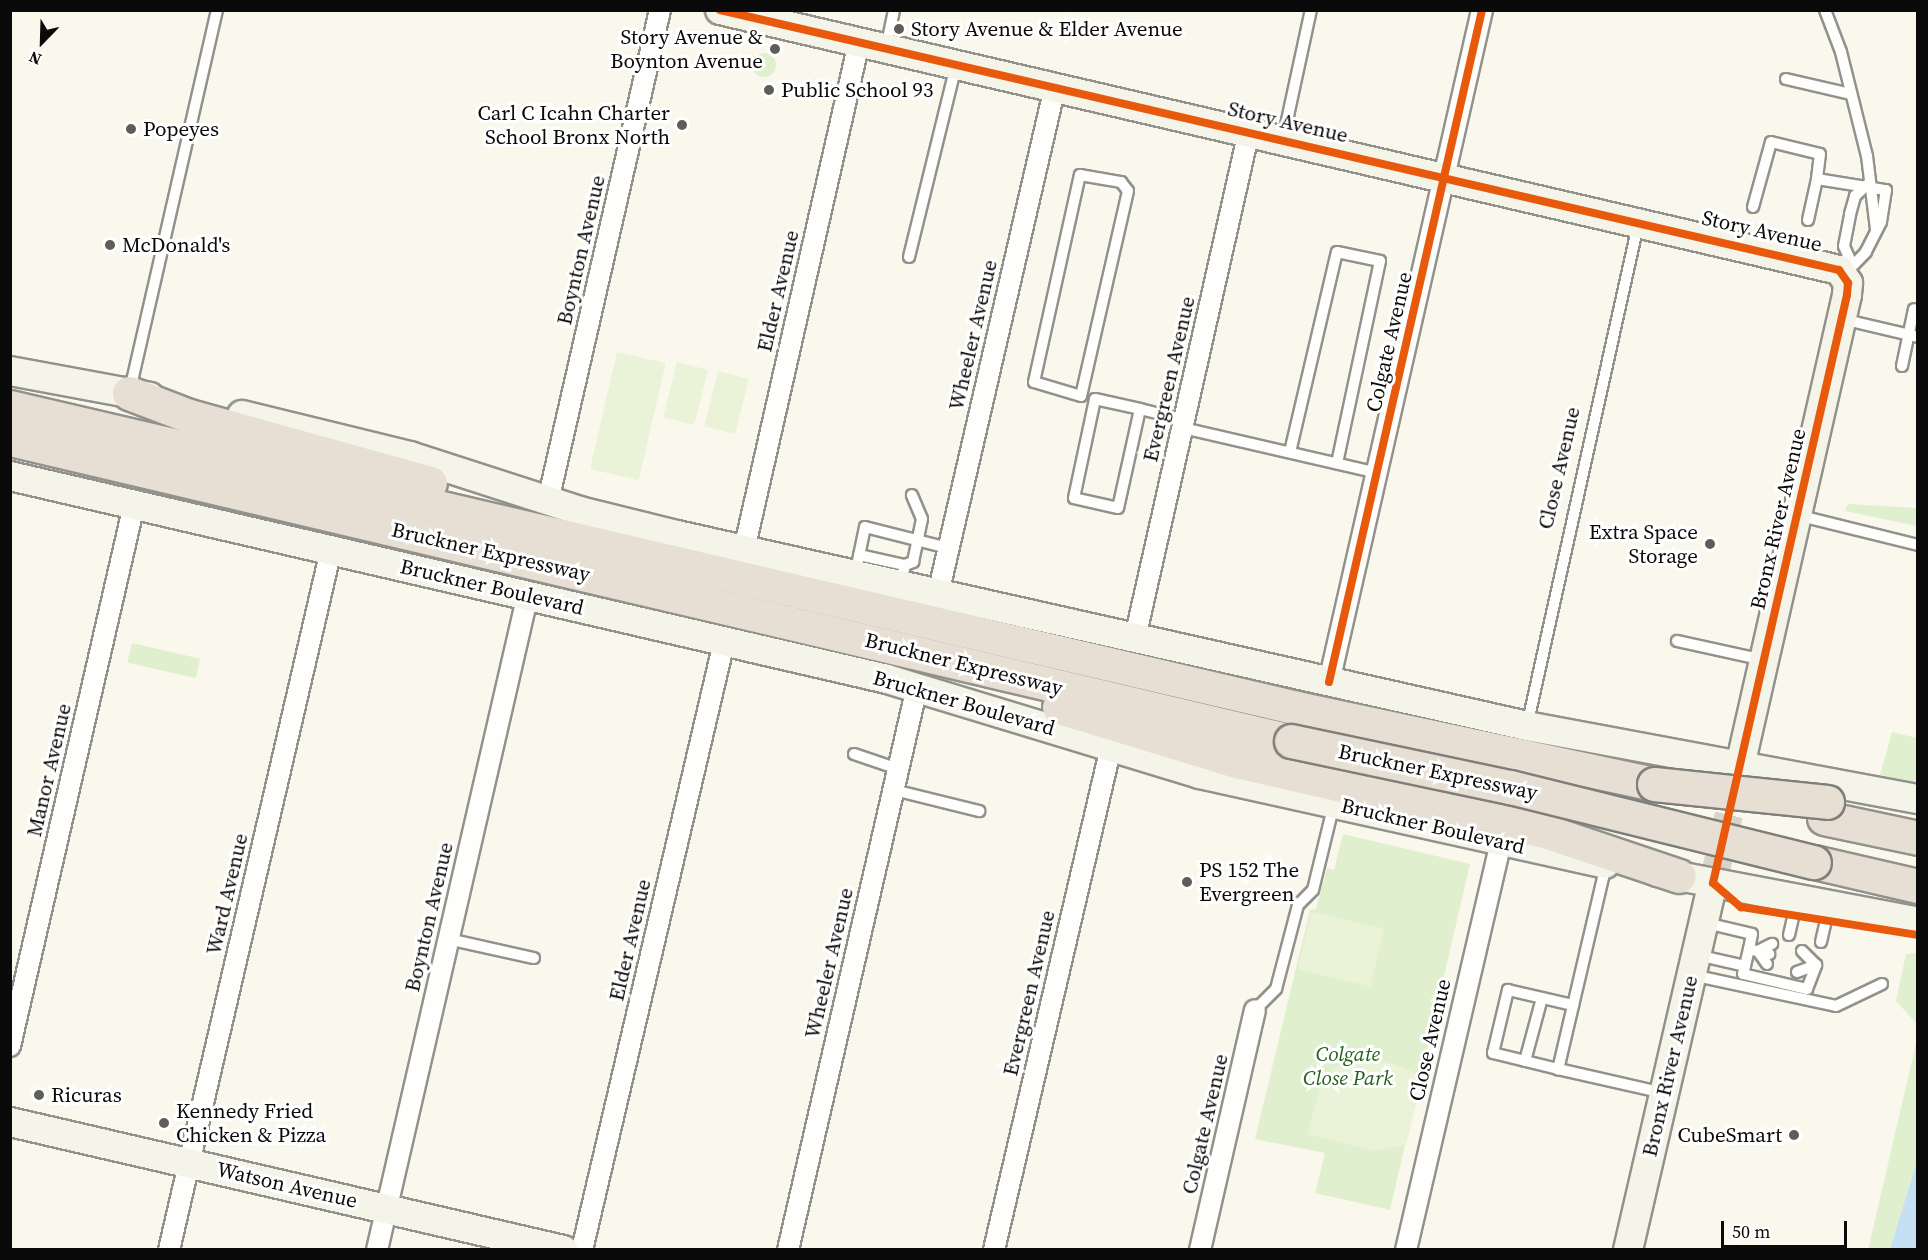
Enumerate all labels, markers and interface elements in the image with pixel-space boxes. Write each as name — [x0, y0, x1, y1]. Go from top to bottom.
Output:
north arrow — [12, 12, 72, 72]
place label: Story Avenue & Elder Avenue — [911, 16, 1183, 42]
marker: Story Avenue & Elder Avenue — [892, 22, 906, 36]
place label: Story Avenue & Boynton Avenue — [610, 24, 763, 74]
marker: Story Avenue & Boynton Avenue — [768, 42, 782, 56]
text: N — [25, 46, 45, 71]
place label: Public School 93 — [781, 77, 934, 103]
marker: Public School 93 — [762, 83, 776, 97]
street label: Story Avenue — [1225, 96, 1351, 148]
place label: Carl C Icahn Charter School Bronx North — [478, 100, 670, 150]
place label: Popeyes — [143, 116, 219, 142]
marker: Carl C Icahn Charter School Bronx North — [675, 118, 689, 132]
marker: Popeyes — [124, 122, 138, 136]
street label: Boynton Avenue — [552, 173, 610, 327]
street label: Story Avenue — [1699, 205, 1825, 257]
street label: Elder Avenue — [752, 228, 804, 354]
place label: McDonald's — [122, 232, 230, 258]
marker: McDonald's — [103, 238, 117, 252]
street label: Wheeler Avenue — [943, 257, 1003, 413]
street label: Colgate Avenue — [1361, 269, 1417, 415]
street label: Evergreen Avenue — [1138, 294, 1200, 464]
street label: Close Avenue — [1533, 404, 1585, 532]
street label: Bronx River Avenue — [1745, 426, 1811, 612]
street label: Bruckner Expressway — [389, 517, 593, 587]
place label: Extra Space Storage — [1589, 519, 1698, 569]
marker: Extra Space Storage — [1703, 537, 1717, 551]
street label: Bruckner Boulevard — [398, 554, 586, 620]
street label: Bruckner Expressway — [863, 627, 1065, 701]
street label: Bruckner Boulevard — [870, 665, 1058, 741]
street label: Manor Avenue — [21, 701, 77, 839]
street label: Bruckner Expressway — [1336, 739, 1540, 805]
street label: Bruckner Boulevard — [1339, 793, 1527, 859]
street label: Ward Avenue — [201, 831, 253, 957]
street label: Boynton Avenue — [400, 840, 458, 994]
place label: PS 152 The Evergreen — [1199, 857, 1300, 907]
marker: PS 152 The Evergreen — [1180, 875, 1194, 889]
street label: Elder Avenue — [604, 877, 656, 1003]
street label: Wheeler Avenue — [799, 885, 859, 1041]
street label: Evergreen Avenue — [998, 908, 1060, 1078]
street label: Bronx River Avenue — [1637, 973, 1703, 1159]
street label: Close Avenue — [1404, 976, 1456, 1104]
park label: Colgate Close Park — [1303, 1041, 1393, 1091]
street label: Colgate Avenue — [1177, 1051, 1233, 1197]
place label: Ricuras — [51, 1082, 122, 1108]
marker: Ricuras — [32, 1088, 46, 1102]
place label: Kennedy Fried Chicken & Pizza — [176, 1098, 326, 1148]
marker: Kennedy Fried Chicken & Pizza — [157, 1116, 171, 1130]
place label: CubeSmart — [1678, 1122, 1782, 1148]
marker: CubeSmart — [1787, 1128, 1801, 1142]
street label: Watson Avenue — [214, 1157, 360, 1213]
scale bar — [1724, 1209, 1850, 1247]
text: 50 m — [1732, 1219, 1770, 1244]

